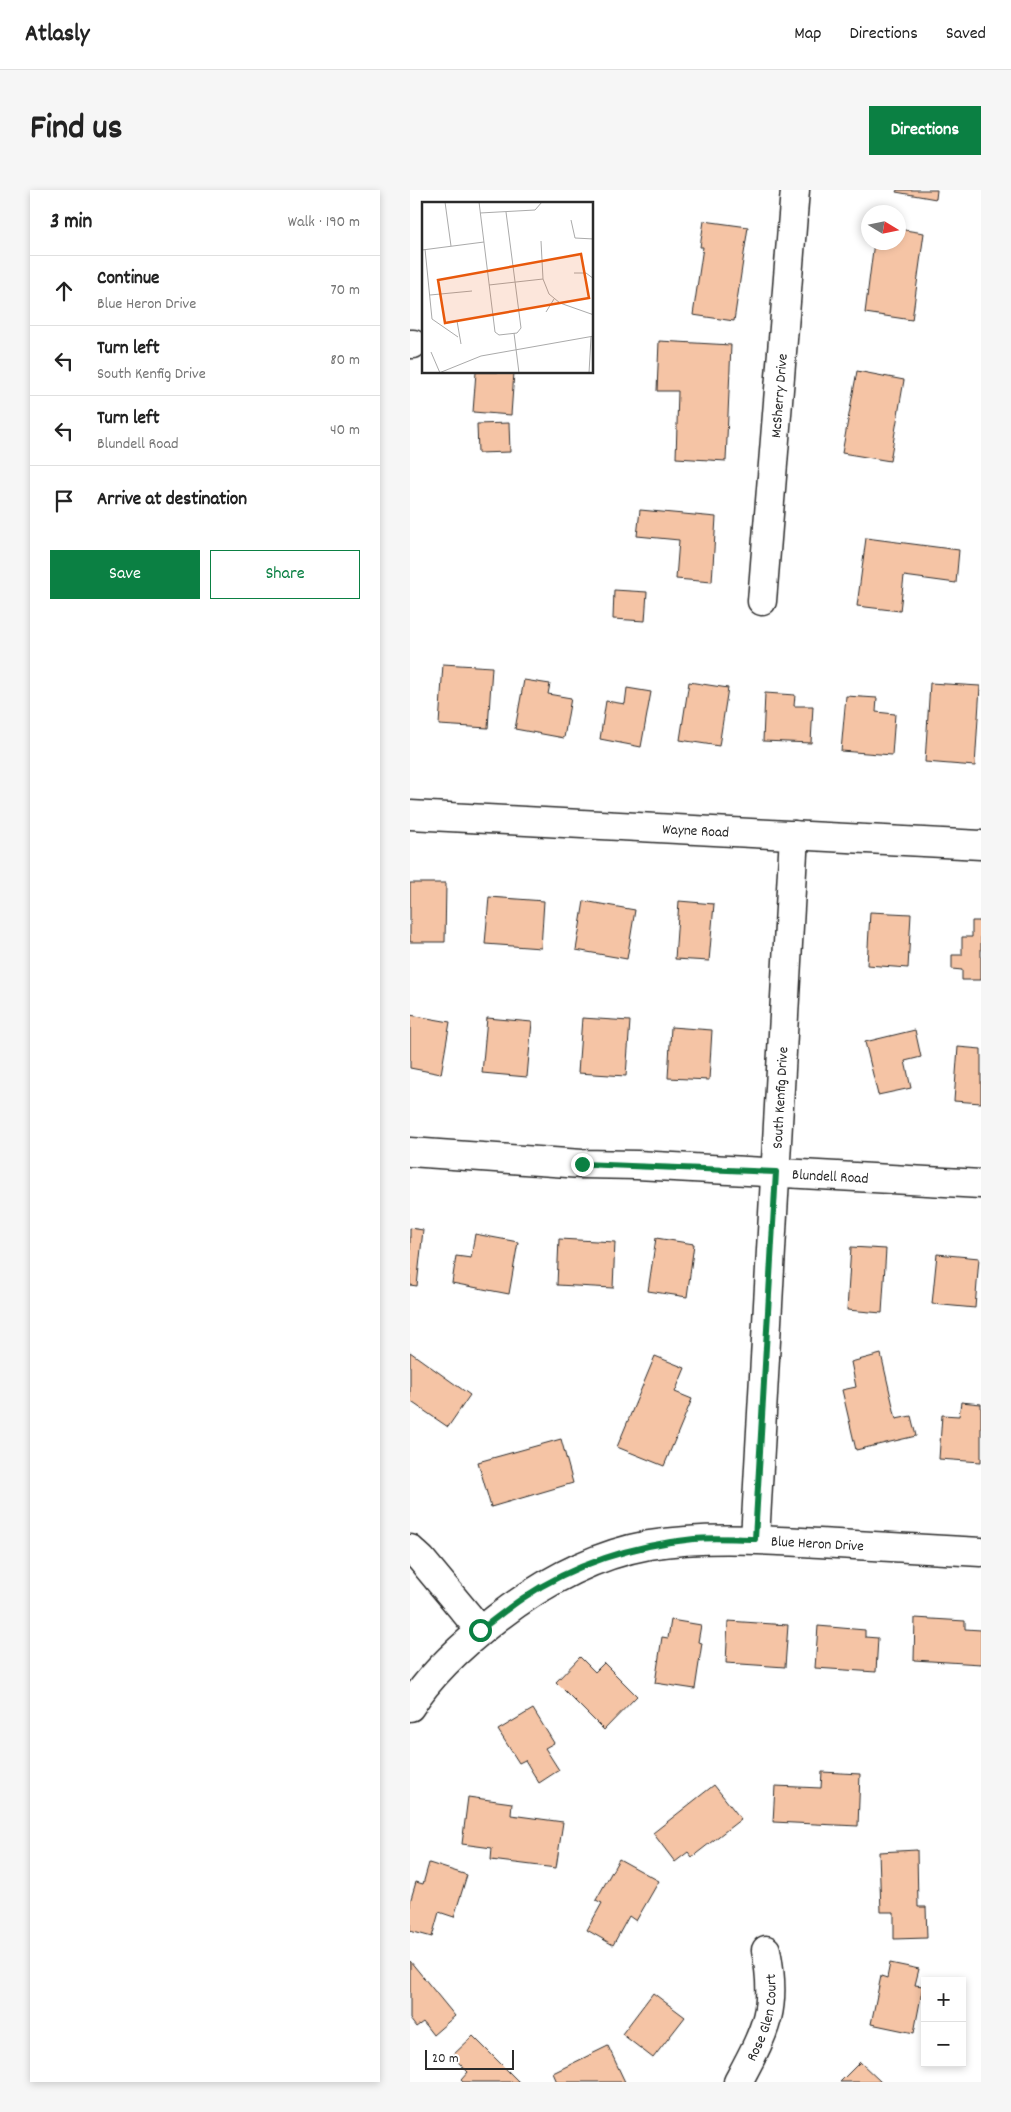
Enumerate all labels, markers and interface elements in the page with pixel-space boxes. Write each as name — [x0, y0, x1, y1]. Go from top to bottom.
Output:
text: Atlasly — [25, 18, 89, 52]
text: Map — [794, 22, 821, 47]
text: Directions — [849, 22, 918, 47]
text: Saved — [946, 22, 986, 47]
text: Find us — [30, 105, 122, 155]
button: Directions — [869, 106, 981, 155]
inset map — [422, 202, 594, 374]
north arrow — [861, 205, 906, 250]
text: 3 min — [50, 208, 92, 238]
text: Walk · 190 m — [288, 211, 360, 234]
text: Continue — [97, 266, 159, 293]
icon: ahead — [50, 277, 78, 305]
text: 70 m — [330, 279, 360, 302]
text: Blue Heron Drive — [97, 293, 196, 316]
text: Turn left — [97, 336, 160, 363]
icon: left — [50, 347, 78, 375]
text: 80 m — [330, 349, 360, 372]
street label: McSherry Drive — [766, 352, 795, 439]
text: South Kenfig Drive — [97, 363, 206, 386]
text: Turn left — [97, 406, 160, 433]
icon: left — [50, 417, 78, 445]
text: 40 m — [330, 419, 360, 442]
text: Blundell Road — [97, 433, 178, 456]
icon: arrive — [50, 487, 78, 515]
text: Arrive at destination — [97, 487, 247, 514]
button: Save — [50, 550, 200, 599]
button: Share — [210, 550, 360, 599]
street label: Wayne Road — [662, 819, 729, 845]
street label: South Kenfig Drive — [768, 1046, 795, 1149]
route end — [571, 1153, 594, 1176]
street label: Blundell Road — [791, 1165, 869, 1191]
street label: Blue Heron Drive — [770, 1532, 865, 1558]
route start — [469, 1619, 492, 1642]
street label: Rose Glen Court — [742, 1972, 784, 2066]
map controls — [921, 1977, 966, 2067]
button: + — [921, 1977, 966, 2022]
button: − — [921, 2022, 966, 2067]
scale bar — [425, 2047, 514, 2070]
text: 20 m — [432, 2049, 459, 2069]

